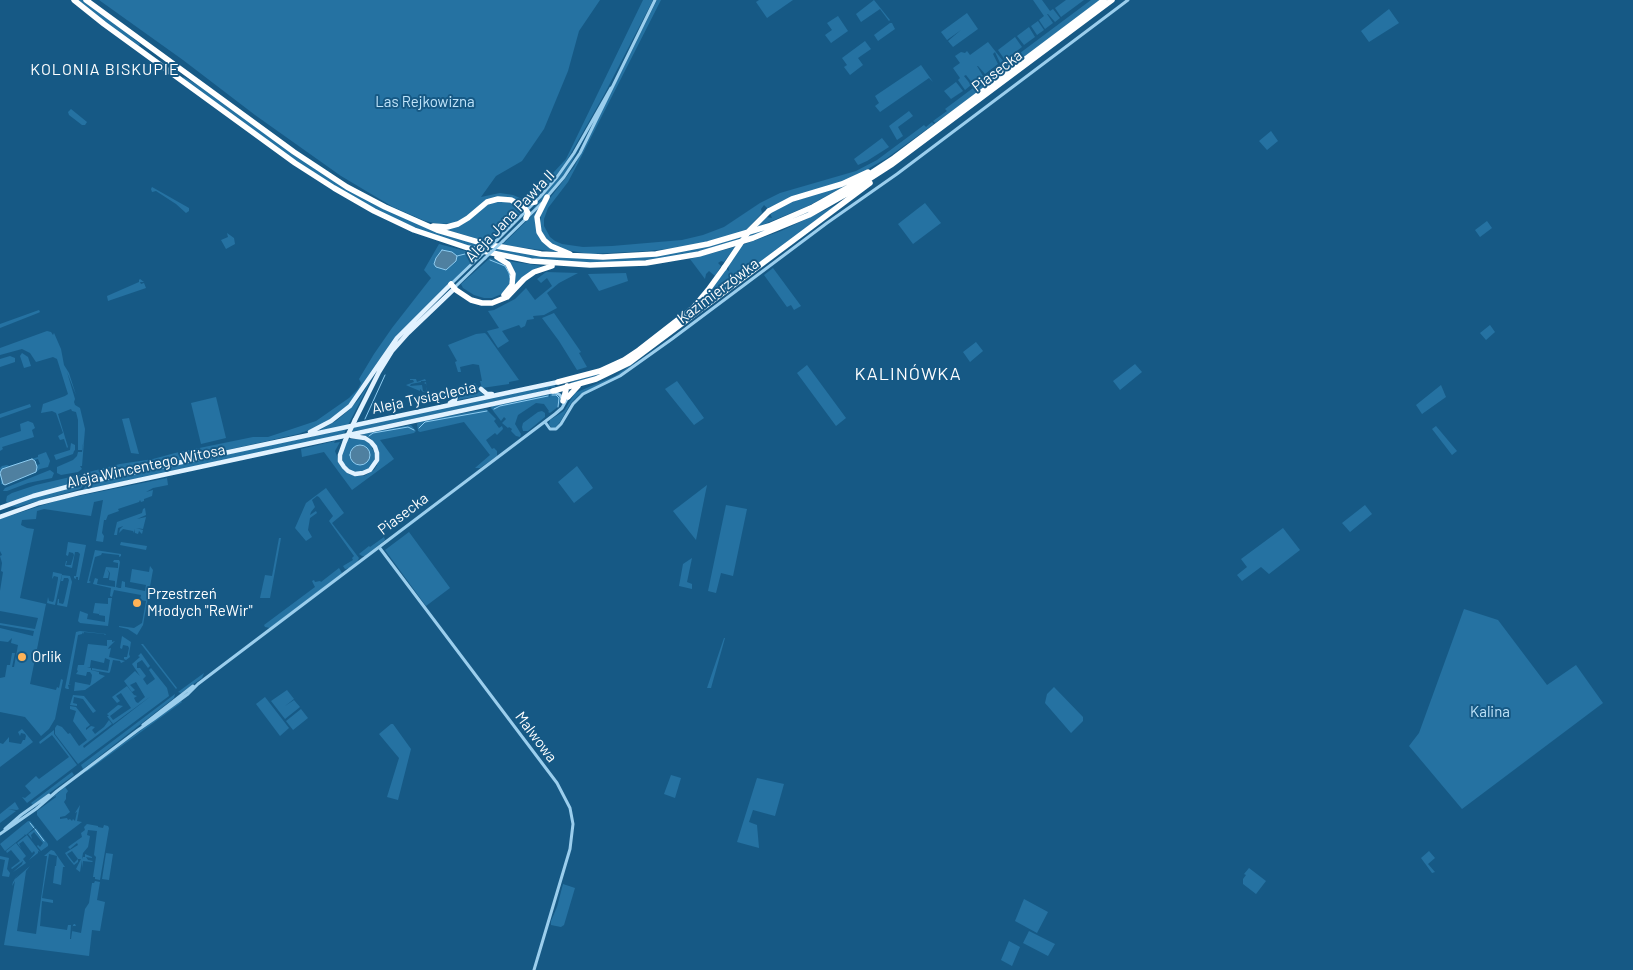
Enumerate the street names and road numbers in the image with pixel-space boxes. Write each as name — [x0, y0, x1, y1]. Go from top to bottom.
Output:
street label: Piasecka — [968, 46, 1026, 96]
street label: Aleja Jana Pawła II — [462, 166, 558, 266]
street label: Kazimierzówka — [674, 255, 762, 327]
street label: Aleja Tysiąclecia — [370, 378, 478, 418]
street label: Aleja Wincentego Witosa — [65, 440, 227, 492]
street label: Piasecka — [374, 489, 432, 539]
street label: Malwowa — [511, 708, 561, 766]

